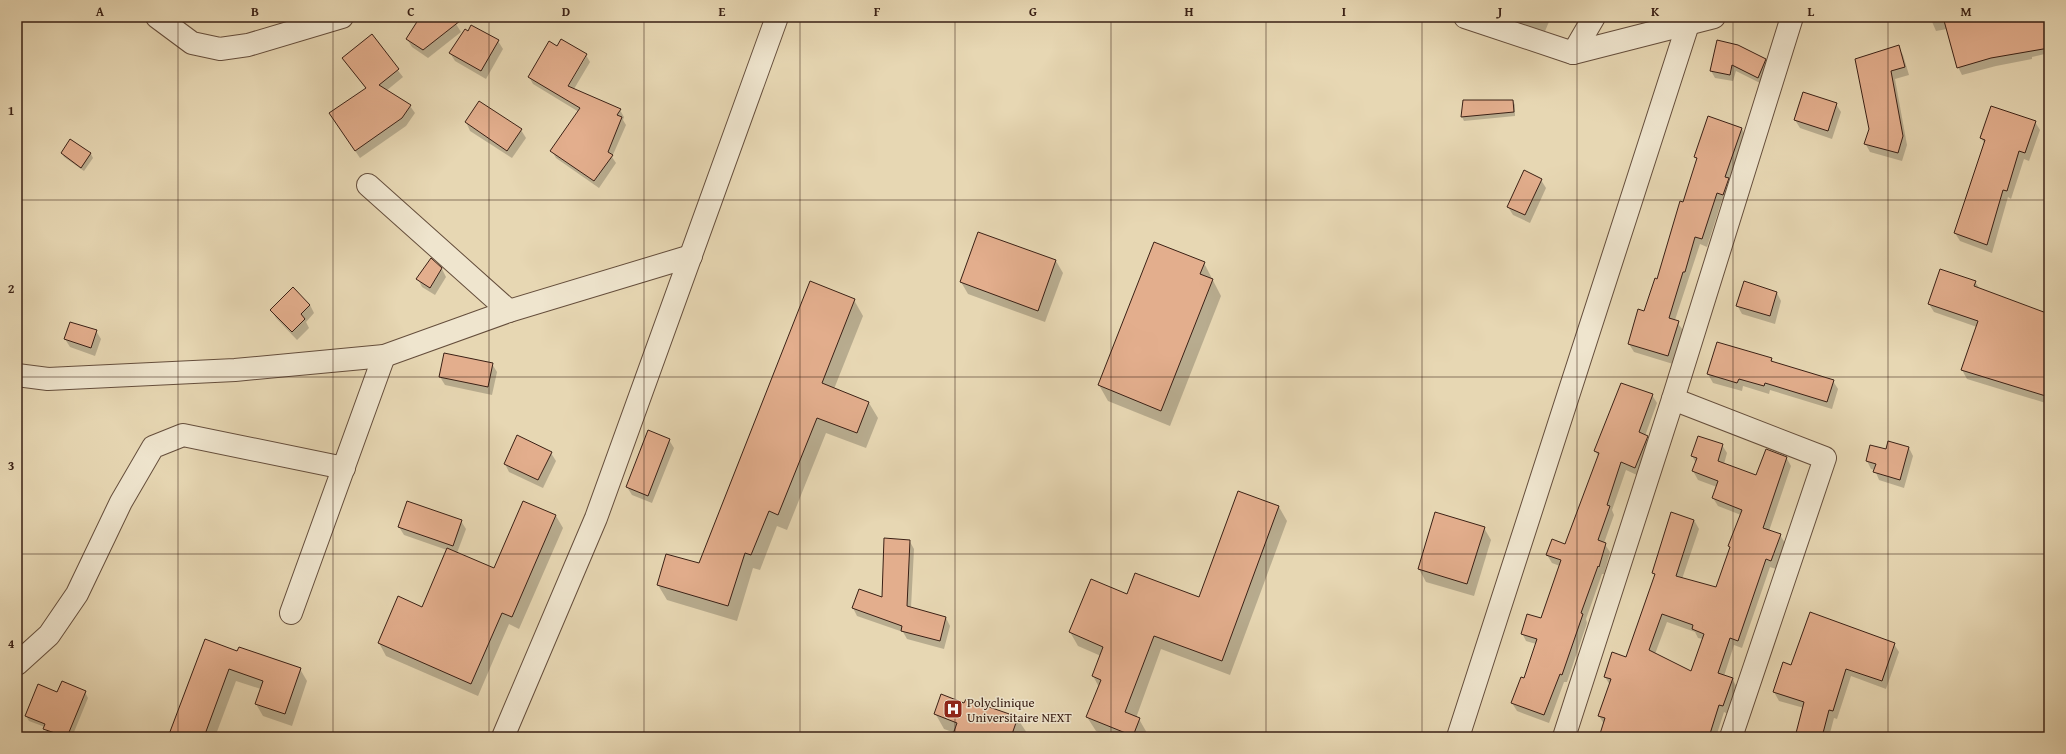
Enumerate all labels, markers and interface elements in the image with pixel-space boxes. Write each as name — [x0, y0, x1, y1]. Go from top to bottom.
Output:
text: A — [96, 2, 105, 21]
text: B — [251, 2, 259, 21]
text: C — [407, 2, 415, 21]
text: D — [562, 2, 570, 21]
text: E — [719, 2, 726, 21]
text: F — [874, 2, 881, 21]
text: G — [1029, 2, 1037, 21]
text: H — [1184, 2, 1194, 21]
text: I — [1342, 2, 1346, 21]
text: J — [1496, 2, 1503, 21]
text: K — [1651, 2, 1660, 21]
text: L — [1808, 2, 1815, 21]
text: M — [1960, 2, 1972, 21]
text: 1 — [8, 101, 14, 120]
text: 2 — [8, 279, 15, 298]
text: 3 — [8, 456, 14, 475]
text: 4 — [8, 634, 15, 653]
place label: Polyclinique Universitaire NEXT — [967, 693, 1073, 727]
hospital icon: Polyclinique Universitaire NEXT — [942, 698, 964, 720]

